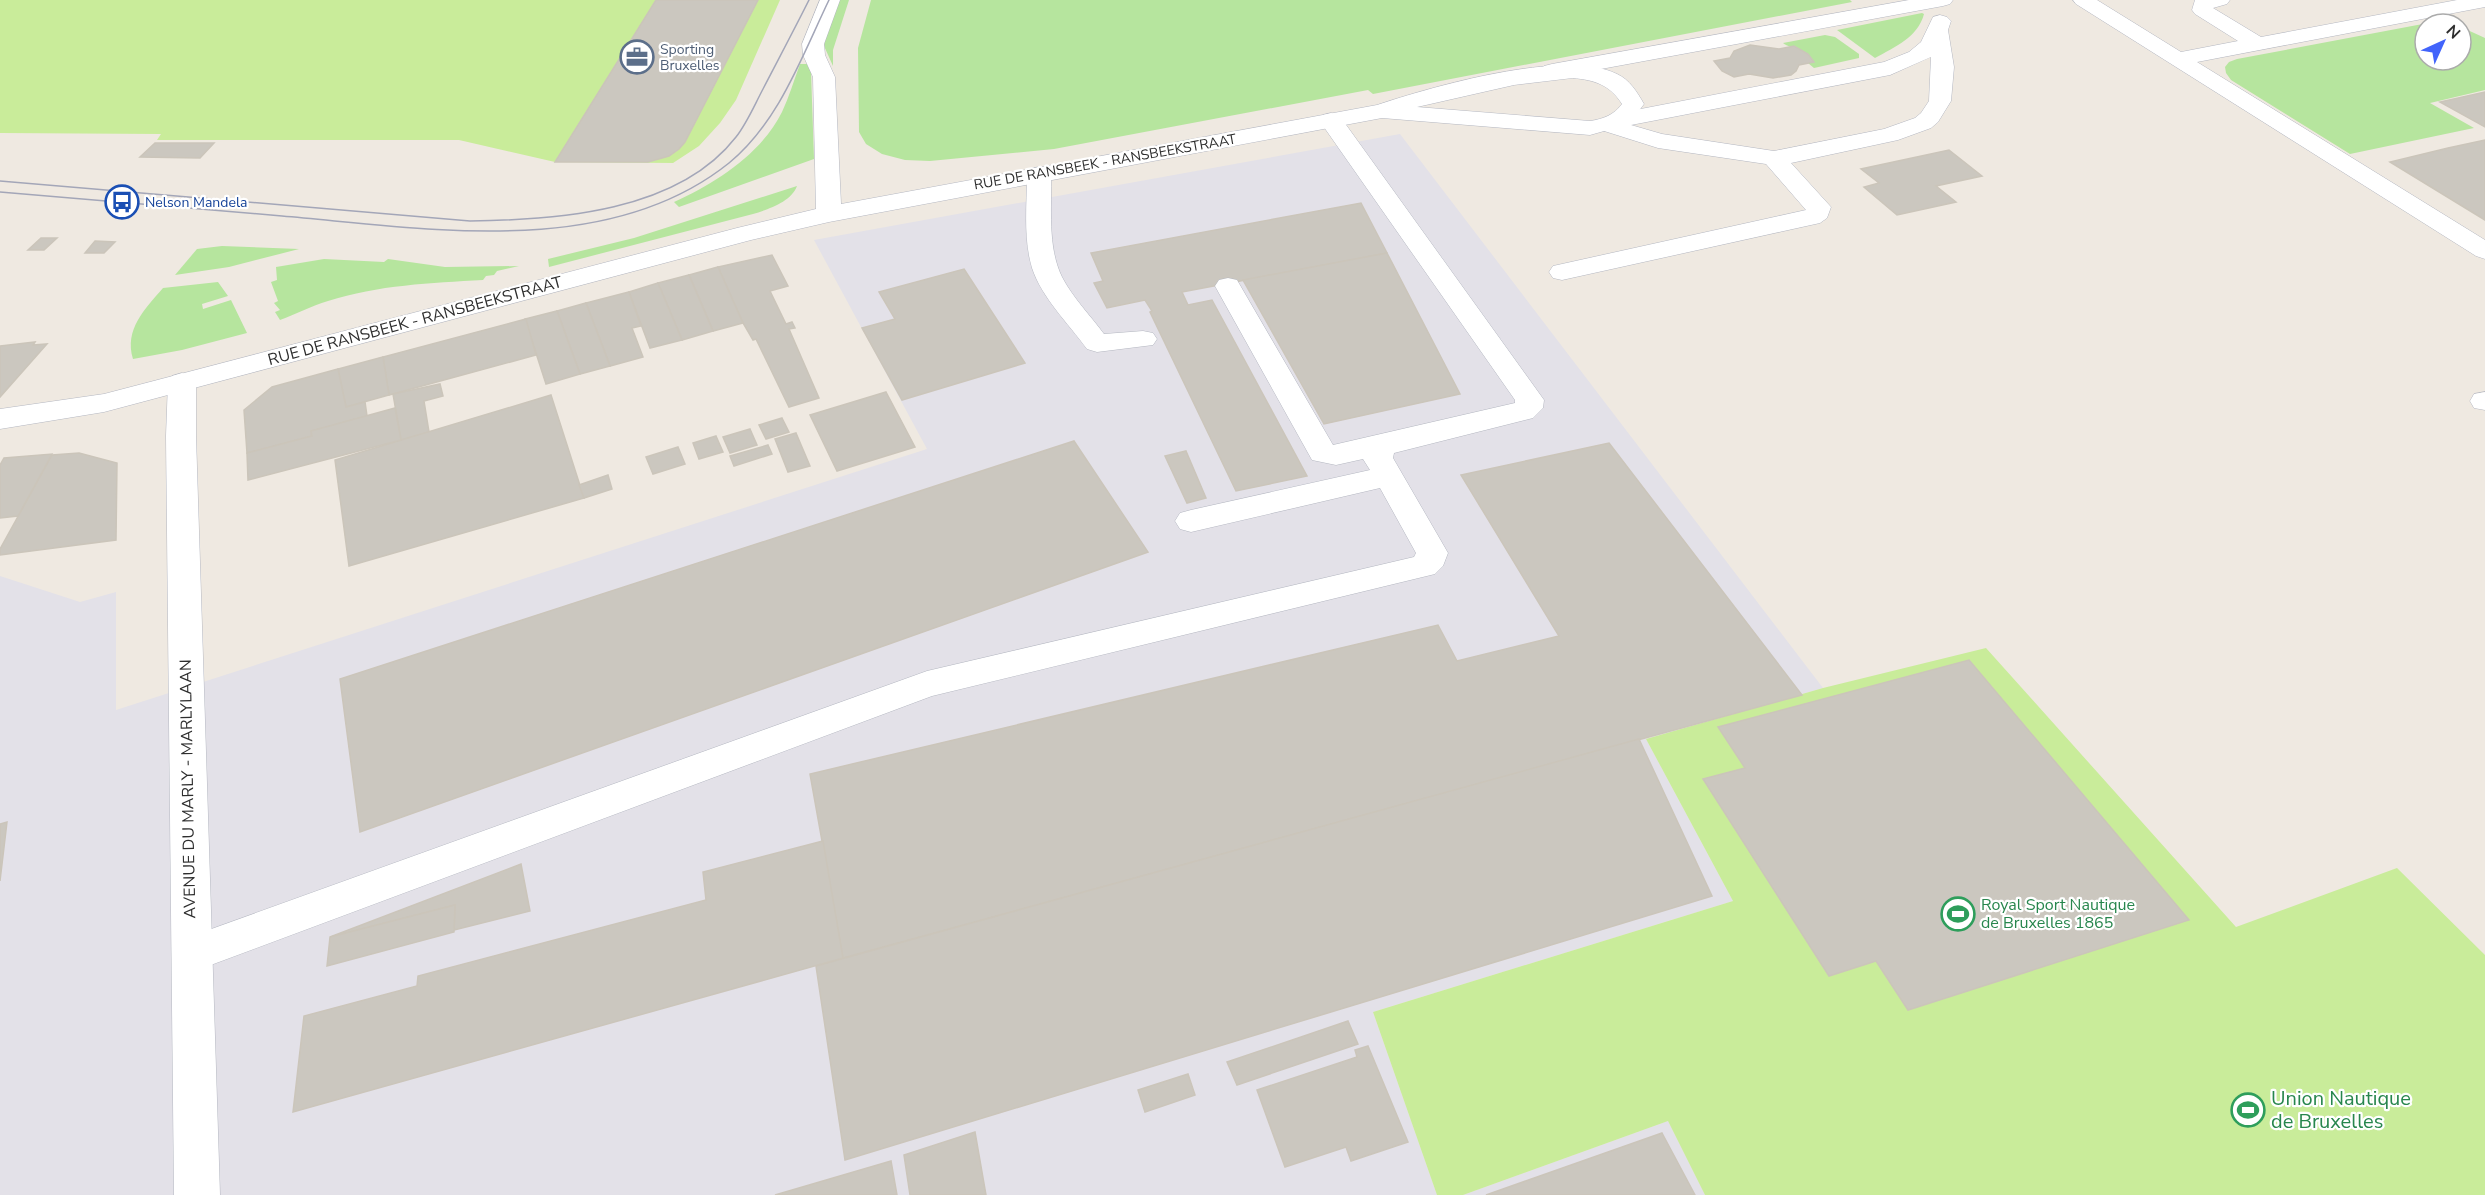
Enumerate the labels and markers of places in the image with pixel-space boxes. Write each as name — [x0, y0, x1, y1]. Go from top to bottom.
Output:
office icon: Sporting Bruxelles — [619, 39, 655, 75]
place label: Sporting Bruxelles — [660, 40, 720, 75]
bus stop icon: Nelson Mandela — [104, 184, 140, 220]
place label: Nelson Mandela — [145, 193, 247, 212]
place label: Royal Sport Nautique de Bruxelles 1865 — [1981, 894, 2135, 934]
sports icon: Royal Sport Nautique de Bruxelles 1865 — [1940, 896, 1976, 932]
place label: Union Nautique de Bruxelles — [2271, 1085, 2411, 1135]
sports icon: Union Nautique de Bruxelles — [2230, 1092, 2266, 1128]

